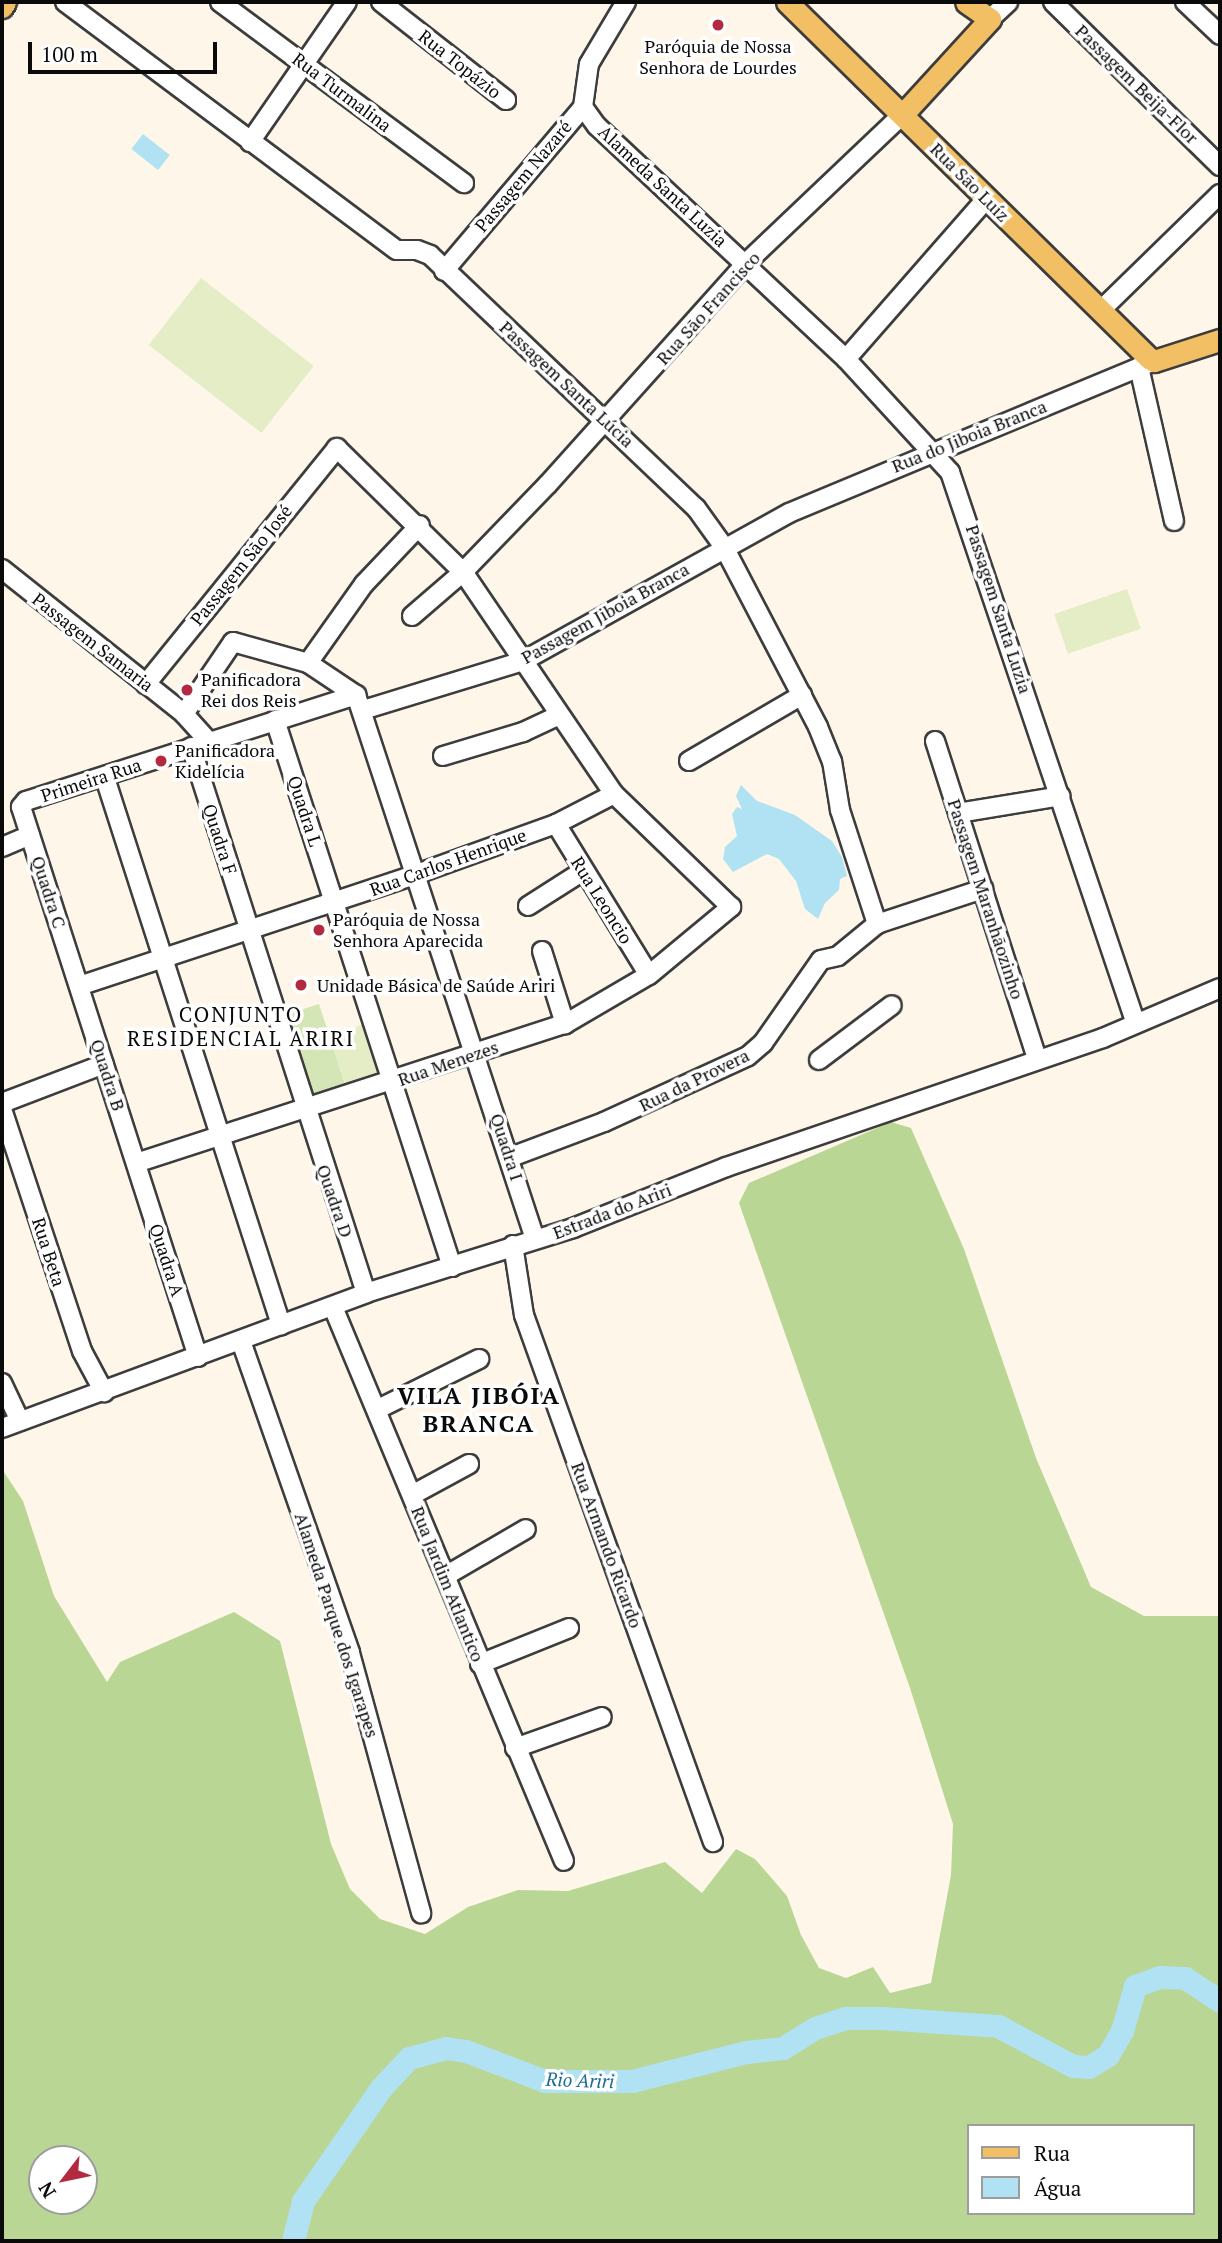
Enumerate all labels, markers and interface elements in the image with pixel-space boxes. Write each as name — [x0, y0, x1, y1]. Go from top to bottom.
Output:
marker: Paróquia de Nossa Senhora de Lourdes — [710, 17, 726, 33]
street label: Passagem Beija-Flor — [1071, 20, 1203, 148]
street label: Rua Topázio — [414, 25, 506, 103]
scale bar — [32, 28, 220, 72]
place label: Paróquia de Nossa Senhora de Lourdes — [639, 36, 797, 78]
text: 100 m — [41, 40, 98, 68]
street label: Rua Turmalina — [288, 48, 396, 136]
street label: Passagem Nazaré — [470, 116, 576, 236]
street label: Alameda Santa Luzia — [594, 121, 732, 251]
street label: Rua São Luíz — [926, 138, 1014, 226]
street label: Rua São Francisco — [652, 247, 764, 369]
street label: Passagem Santa Lúcia — [495, 316, 639, 452]
street label: Rua do Jiboia Branca — [888, 395, 1050, 477]
street label: Passagem São José — [186, 500, 296, 630]
street label: Passagem Santa Luzia — [962, 522, 1036, 696]
street label: Passagem Jiboia Branca — [517, 558, 693, 668]
street label: Passagem Samaria — [28, 588, 158, 696]
place label: Panificadora Rei dos Reis — [201, 669, 301, 712]
marker: Panificadora Rei dos Reis — [179, 682, 195, 698]
place label: Panificadora Kidelícia — [175, 740, 275, 782]
marker: Panificadora Kidelícia — [153, 753, 169, 769]
street label: Primeira Rua — [38, 754, 144, 806]
street label: Quadra L — [283, 773, 327, 849]
street label: Passagem Maranhãozinho — [943, 796, 1029, 1002]
street label: Quadra F — [198, 801, 242, 877]
street label: Rua Carlos Henrique — [367, 824, 529, 900]
street label: Rua Leoncio — [567, 852, 637, 948]
street label: Quadra C — [27, 853, 71, 931]
place label: Paróquia de Nossa Senhora Aparecida — [333, 909, 484, 951]
marker: Paróquia de Nossa Senhora Aparecida — [311, 922, 327, 938]
place label: Unidade Básica de Saúde Ariri — [317, 974, 556, 996]
marker: Unidade Básica de Saúde Ariri — [291, 975, 311, 995]
district label: CONJUNTO RESIDENCIAL ARIRI — [129, 1001, 353, 1051]
street label: Quadra B — [86, 1036, 130, 1114]
street label: Rua Menezes — [395, 1036, 501, 1090]
street label: Rua da Provera — [635, 1044, 753, 1116]
street label: Quadra I — [486, 1111, 528, 1183]
street label: Quadra D — [312, 1162, 358, 1240]
street label: Estrada do Ariri — [549, 1178, 675, 1244]
street label: Rua Beta — [28, 1215, 70, 1289]
street label: Quadra A — [145, 1221, 189, 1299]
district label: VILA JIBÓIA BRANCA — [398, 1382, 560, 1438]
street label: Rua Armando Ricardo — [567, 1459, 647, 1631]
street label: Rua Jardim Atlantico — [407, 1503, 489, 1665]
street label: Alameda Parque dos Igarapes — [290, 1510, 384, 1740]
water label: Rio Ariri — [545, 2067, 615, 2093]
legend — [967, 2124, 1194, 2215]
text: Rua — [1034, 2139, 1070, 2167]
north arrow — [28, 2145, 98, 2215]
text: Água — [1034, 2174, 1081, 2202]
text: N — [32, 2178, 61, 2203]

